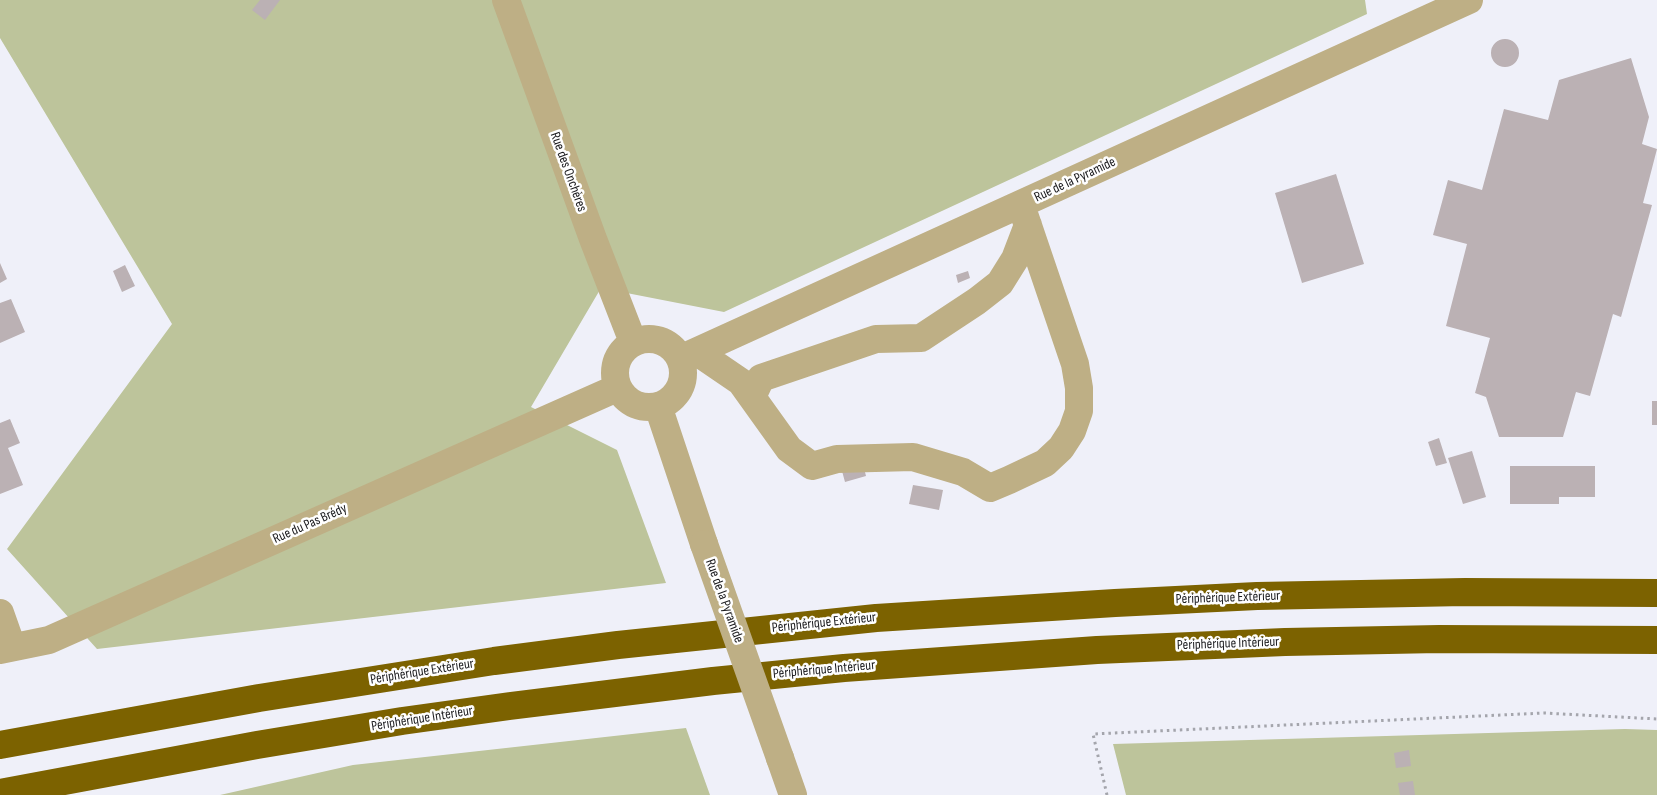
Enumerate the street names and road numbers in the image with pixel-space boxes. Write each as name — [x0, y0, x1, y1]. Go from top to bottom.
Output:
street label: Rue des Onchères — [546, 130, 590, 214]
street label: Rue de la Pyramide — [1032, 154, 1118, 206]
street label: Rue du Pas Brédy — [270, 500, 350, 548]
street label: Rue de la Pyramide — [701, 557, 747, 645]
street label: Périphérique Extérieur — [1175, 588, 1281, 608]
street label: Périphérique Extérieur — [771, 609, 877, 637]
street label: Périphérique Intérieur — [1176, 634, 1280, 654]
street label: Périphérique Extérieur — [369, 656, 475, 688]
street label: Périphérique Intérieur — [772, 657, 876, 683]
street label: Périphérique Intérieur — [370, 703, 474, 735]

